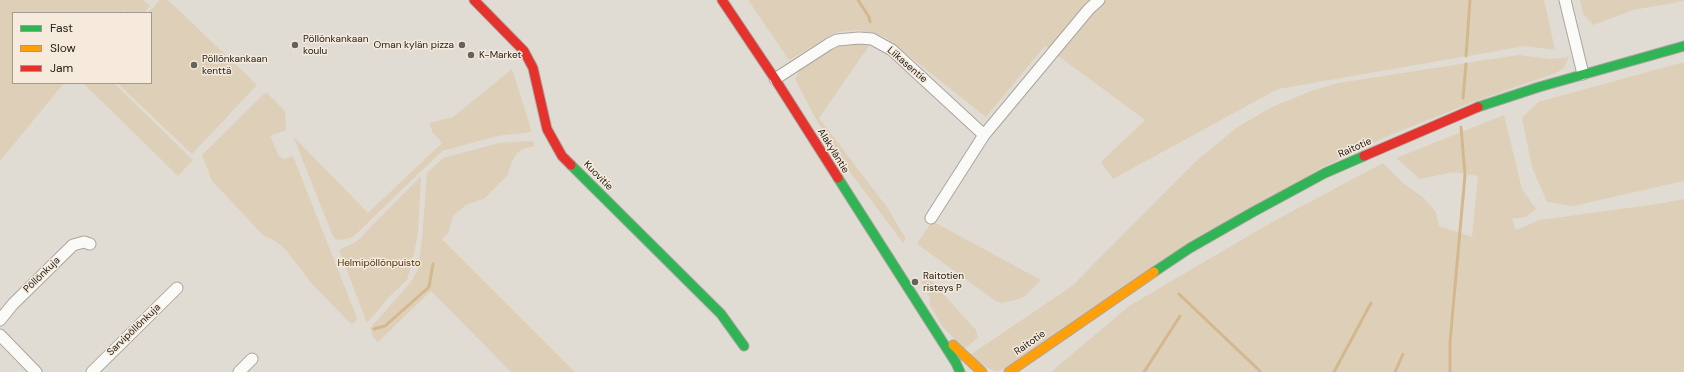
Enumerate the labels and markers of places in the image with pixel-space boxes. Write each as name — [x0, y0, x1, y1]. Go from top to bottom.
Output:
place label: Pöllönkankaan koulu — [303, 33, 368, 56]
place label: Oman kylän pizza — [374, 39, 454, 51]
marker: Pöllönkankaan koulu — [290, 40, 300, 50]
marker: Oman kylän pizza — [457, 40, 467, 50]
place label: K-Market — [479, 49, 521, 61]
marker: K-Market — [466, 50, 476, 60]
place label: Pöllönkankaan kenttä — [202, 53, 267, 76]
marker: Pöllönkankaan kenttä — [189, 60, 199, 70]
place label: Raitotien risteys P — [923, 270, 964, 294]
marker: Raitotien risteys P — [910, 277, 920, 287]

